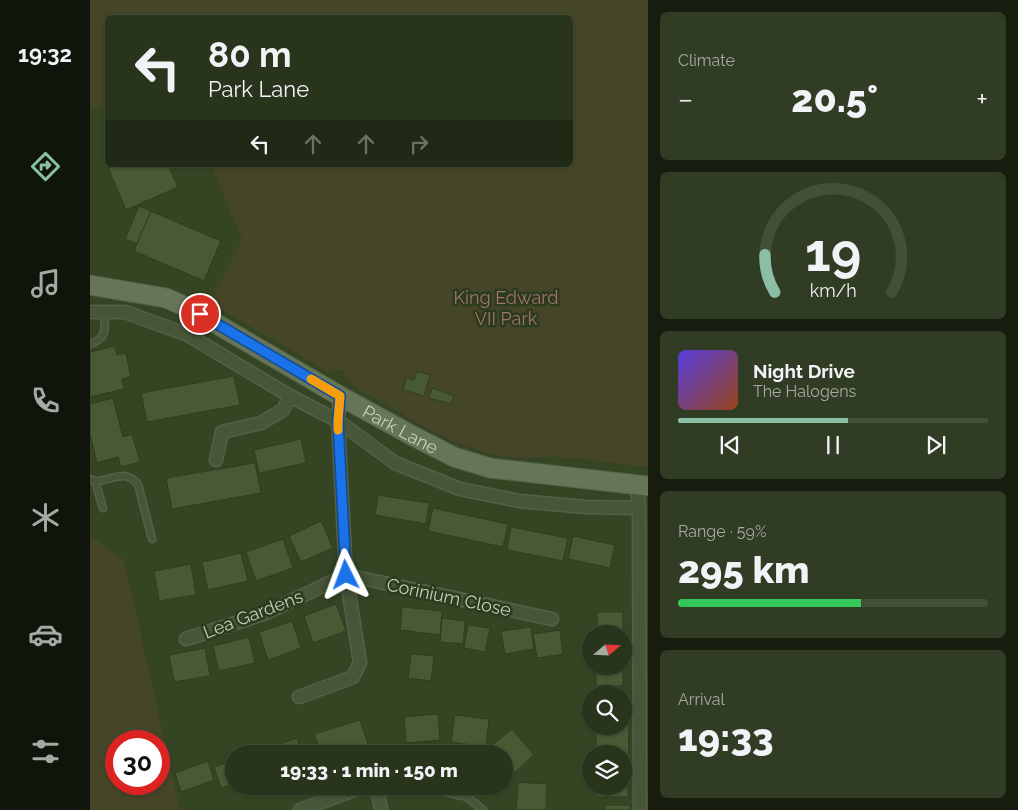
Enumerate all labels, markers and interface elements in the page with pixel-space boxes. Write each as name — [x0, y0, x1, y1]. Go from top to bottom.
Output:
text: 80 m — [208, 34, 292, 75]
icon: left — [125, 35, 190, 100]
text: 19:32 — [18, 41, 72, 67]
text: Climate — [678, 51, 735, 70]
text: Park Lane — [208, 76, 309, 102]
text: 20.5° — [791, 76, 878, 121]
text: − — [678, 83, 693, 116]
text: + — [976, 83, 988, 116]
icon: left — [246, 130, 274, 158]
icon: ahead — [299, 130, 327, 158]
icon: ahead — [352, 130, 380, 158]
icon: right — [405, 130, 433, 158]
icon: directions — [28, 149, 63, 184]
text: 19 — [805, 222, 861, 283]
icon: music — [28, 266, 63, 301]
text: km/h — [809, 280, 857, 301]
park label: King Edward VII Park — [453, 287, 559, 329]
pin — [179, 293, 221, 335]
icon: arrive — [186, 300, 214, 328]
text: Night Drive — [753, 360, 855, 382]
text: The Halogens — [753, 382, 856, 401]
icon: phone — [28, 383, 63, 418]
street label: Park Lane — [359, 400, 442, 458]
icon: previous — [716, 431, 744, 459]
icon: pause — [819, 431, 847, 459]
icon: next — [922, 431, 950, 459]
icon: climate — [28, 500, 63, 535]
text: Range · 59% — [678, 522, 766, 541]
text: 295 km — [678, 547, 810, 592]
position arrow — [319, 548, 371, 600]
street label: Corinium Close — [385, 574, 514, 621]
street label: Lea Gardens — [200, 585, 306, 643]
icon: car — [28, 617, 63, 652]
north arrow — [582, 625, 632, 675]
map controls — [582, 625, 632, 795]
button: search — [582, 685, 632, 735]
text: Arrival — [678, 690, 725, 709]
text: 19:33 — [678, 715, 774, 760]
speed limit sign: 30 — [105, 730, 170, 795]
icon: filters — [28, 734, 63, 769]
button: layers — [582, 745, 632, 795]
text: 19:33 · 1 min · 150 m — [280, 759, 458, 781]

